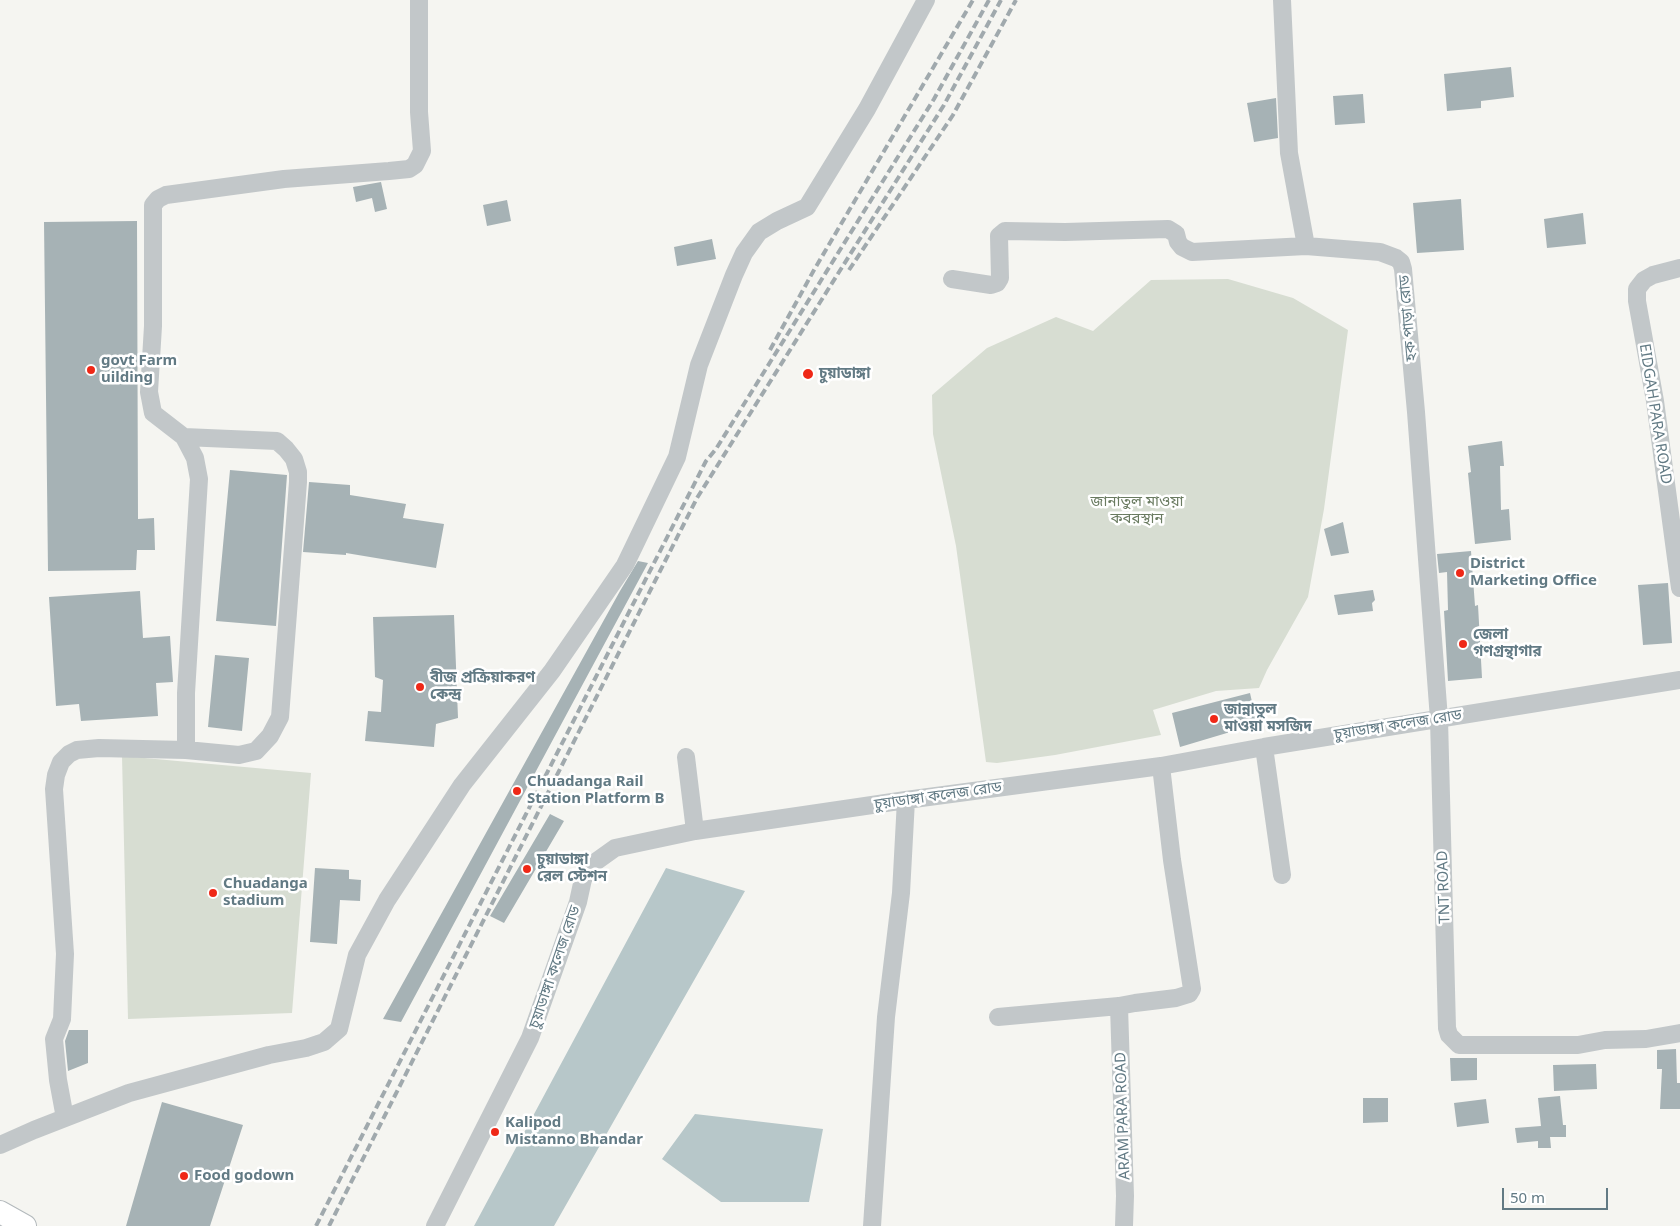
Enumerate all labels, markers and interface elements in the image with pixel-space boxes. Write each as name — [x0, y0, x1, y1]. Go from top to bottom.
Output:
street label: হক পাড়া রোড — [1395, 274, 1421, 362]
street label: EIDGAH PARA ROAD — [1635, 343, 1675, 485]
place label: govt Farm uilding — [101, 352, 177, 387]
marker: govt Farm uilding — [85, 364, 97, 376]
place label: চুয়াডাঙ্গা — [819, 365, 870, 383]
marker: চুয়াডাঙ্গা — [801, 367, 815, 381]
park label: জানাতুল মাওয়া কবরস্থান — [1090, 493, 1184, 528]
place label: District Marketing Office — [1470, 555, 1597, 590]
marker: District Marketing Office — [1454, 567, 1466, 579]
place label: জেলা গণগ্রন্থাগার — [1473, 626, 1542, 661]
marker: জেলা গণগ্রন্থাগার — [1457, 638, 1469, 650]
place label: বীজ প্রক্রিয়াকরণ কেন্দ্র — [430, 669, 535, 704]
marker: বীজ প্রক্রিয়াকরণ কেন্দ্র — [414, 681, 426, 693]
place label: জান্নাতুল মাওয়া মসজিদ — [1224, 701, 1312, 736]
street label: চুয়াডাঙ্গা কলেজ রোড — [1333, 706, 1463, 744]
marker: জান্নাতুল মাওয়া মসজিদ — [1208, 713, 1220, 725]
place label: Chuadanga Rail Station Platform B — [527, 773, 664, 808]
street label: চুয়াডাঙ্গা কলেজ রোড — [873, 778, 1003, 814]
marker: Chuadanga Rail Station Platform B — [511, 785, 523, 797]
street label: TNT ROAD — [1434, 850, 1454, 924]
place label: চুয়াডাঙ্গা রেল স্টেশন — [537, 851, 607, 886]
marker: চুয়াডাঙ্গা রেল স্টেশন — [521, 863, 533, 875]
place label: Chuadanga stadium — [223, 875, 308, 910]
marker: Chuadanga stadium — [207, 887, 219, 899]
street label: চুয়াডাঙ্গা কলেজ রোড — [526, 903, 584, 1031]
street label: ARAM PARA ROAD — [1112, 1052, 1134, 1180]
place label: Kalipod Mistanno Bhandar — [505, 1114, 643, 1149]
marker: Kalipod Mistanno Bhandar — [489, 1126, 501, 1138]
place label: Food godown — [194, 1167, 294, 1185]
marker: Food godown — [178, 1170, 190, 1182]
scale bar — [1505, 1178, 1611, 1210]
text: 50 m — [1510, 1187, 1545, 1207]

